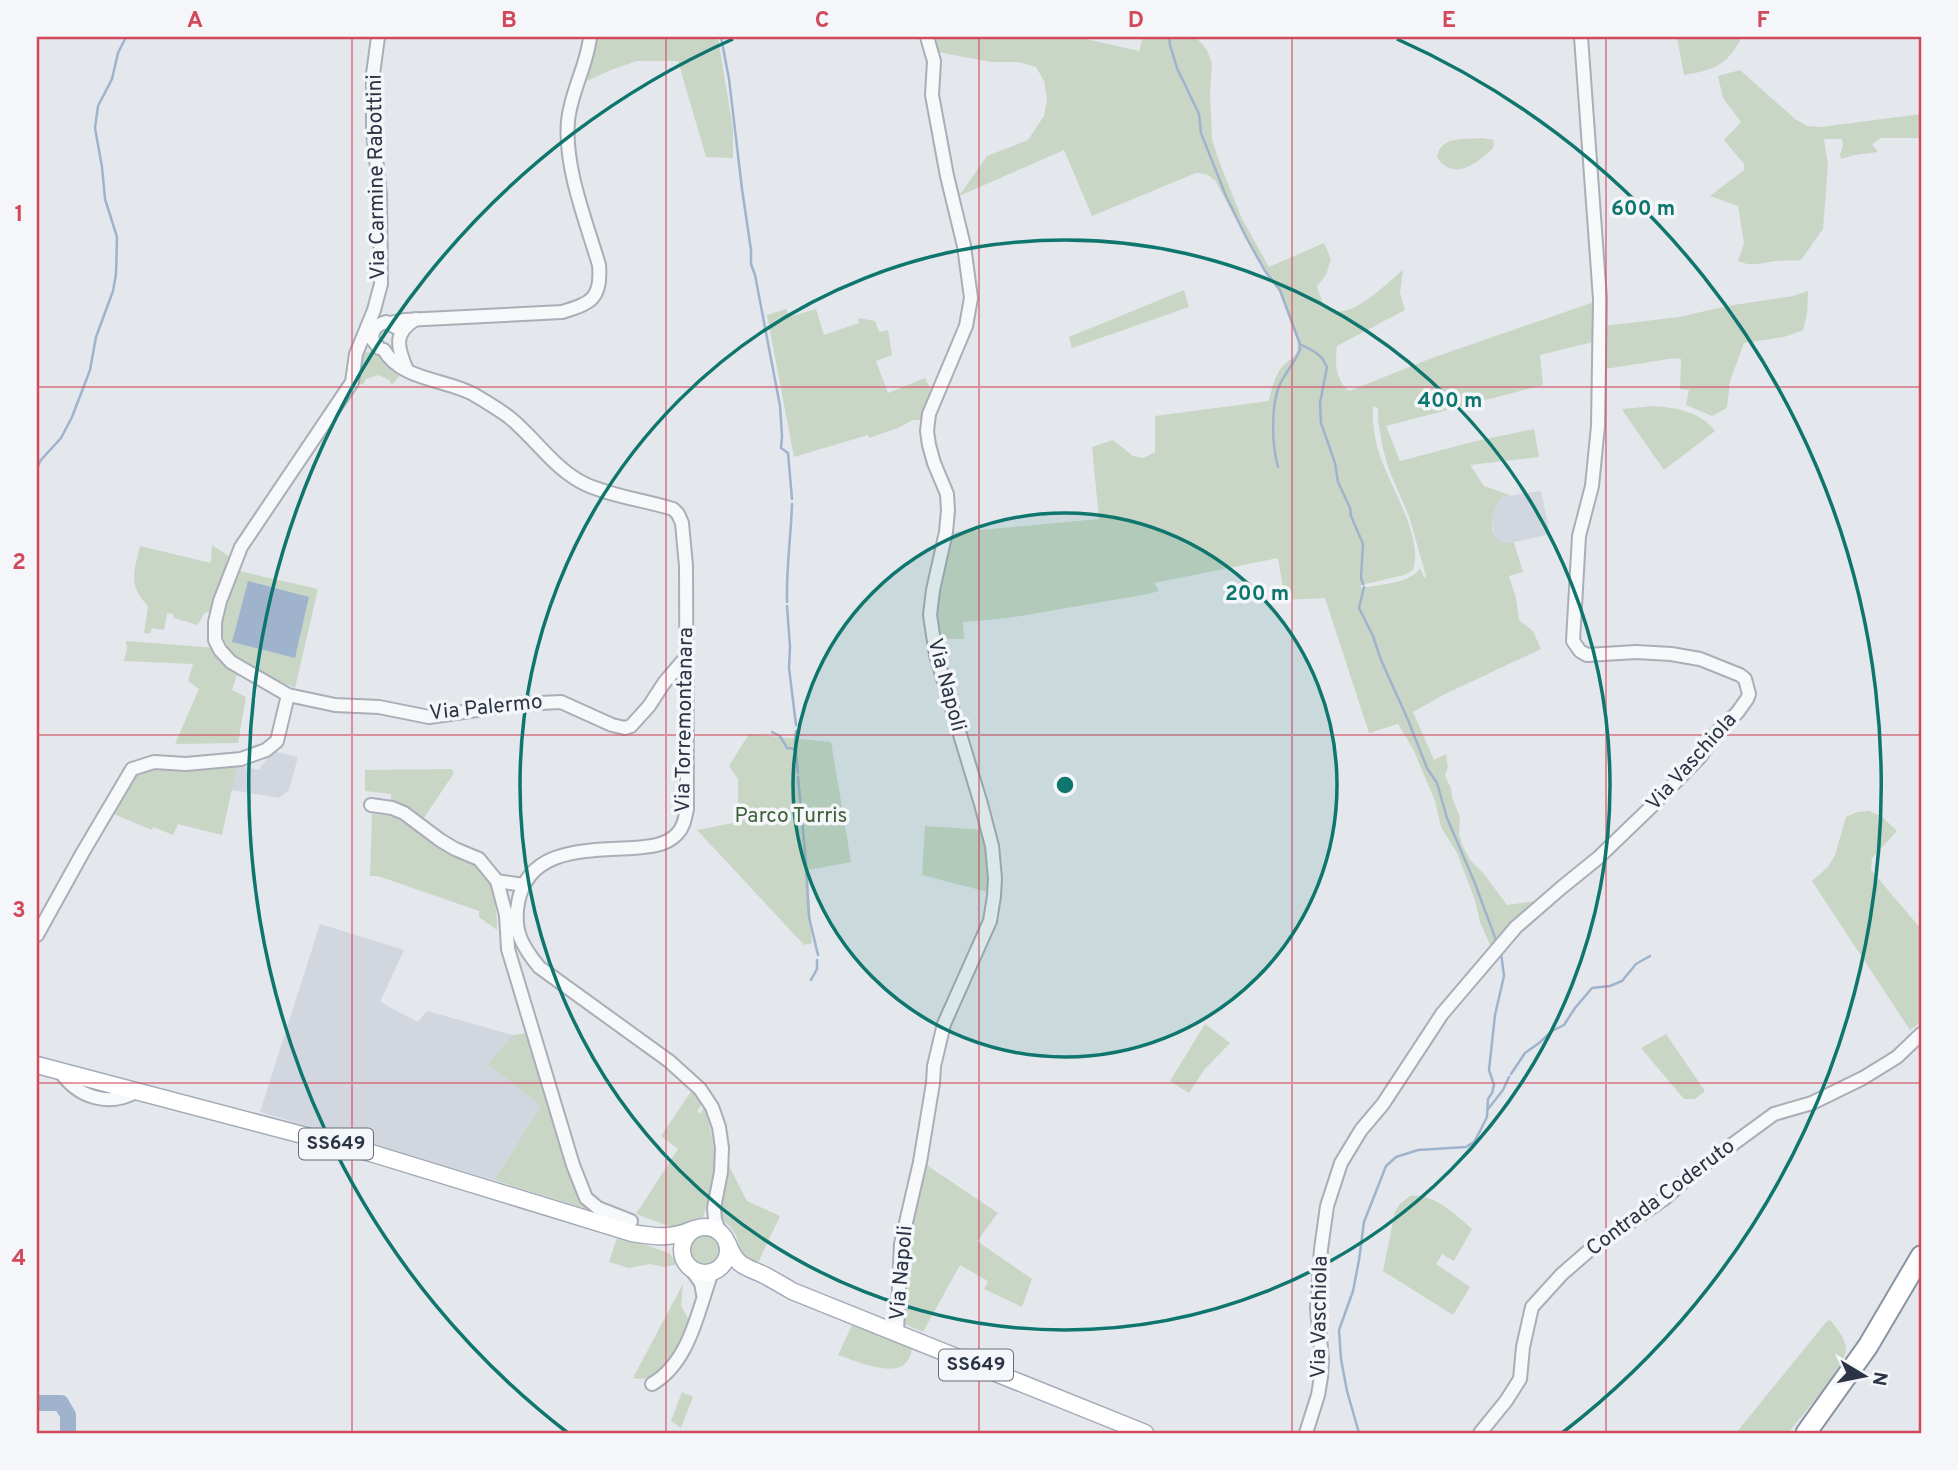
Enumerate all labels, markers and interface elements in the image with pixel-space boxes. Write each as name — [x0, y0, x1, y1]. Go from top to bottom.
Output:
text: A — [187, 7, 203, 36]
text: B — [501, 7, 517, 36]
text: C — [815, 7, 829, 36]
text: D — [1128, 7, 1144, 36]
text: E — [1442, 7, 1456, 36]
text: F — [1756, 7, 1770, 36]
street label: Via Carmine Rabottini — [362, 74, 392, 280]
text: 600 m — [1611, 196, 1675, 223]
text: 1 — [14, 201, 24, 230]
text: 400 m — [1418, 388, 1482, 415]
text: 2 — [12, 549, 26, 578]
text: 200 m — [1225, 581, 1289, 608]
street label: Via Torremontanara — [670, 627, 700, 813]
street label: Via Napoli — [921, 635, 971, 735]
street label: Via Palermo — [428, 689, 544, 727]
street label: Via Vaschiola — [1641, 707, 1743, 817]
centre of rings — [1053, 773, 1077, 797]
park label: Parco Turris — [735, 803, 847, 830]
text: 3 — [12, 897, 26, 926]
road number: SS649 — [299, 1128, 373, 1160]
street label: Contrada Coderuto — [1581, 1133, 1741, 1263]
street label: Via Napoli — [884, 1224, 920, 1322]
text: 4 — [12, 1245, 26, 1274]
street label: Via Vaschiola — [1305, 1255, 1335, 1379]
north arrow — [1828, 1340, 1898, 1410]
road number: SS649 — [939, 1350, 1013, 1380]
text: N — [1866, 1370, 1892, 1387]

